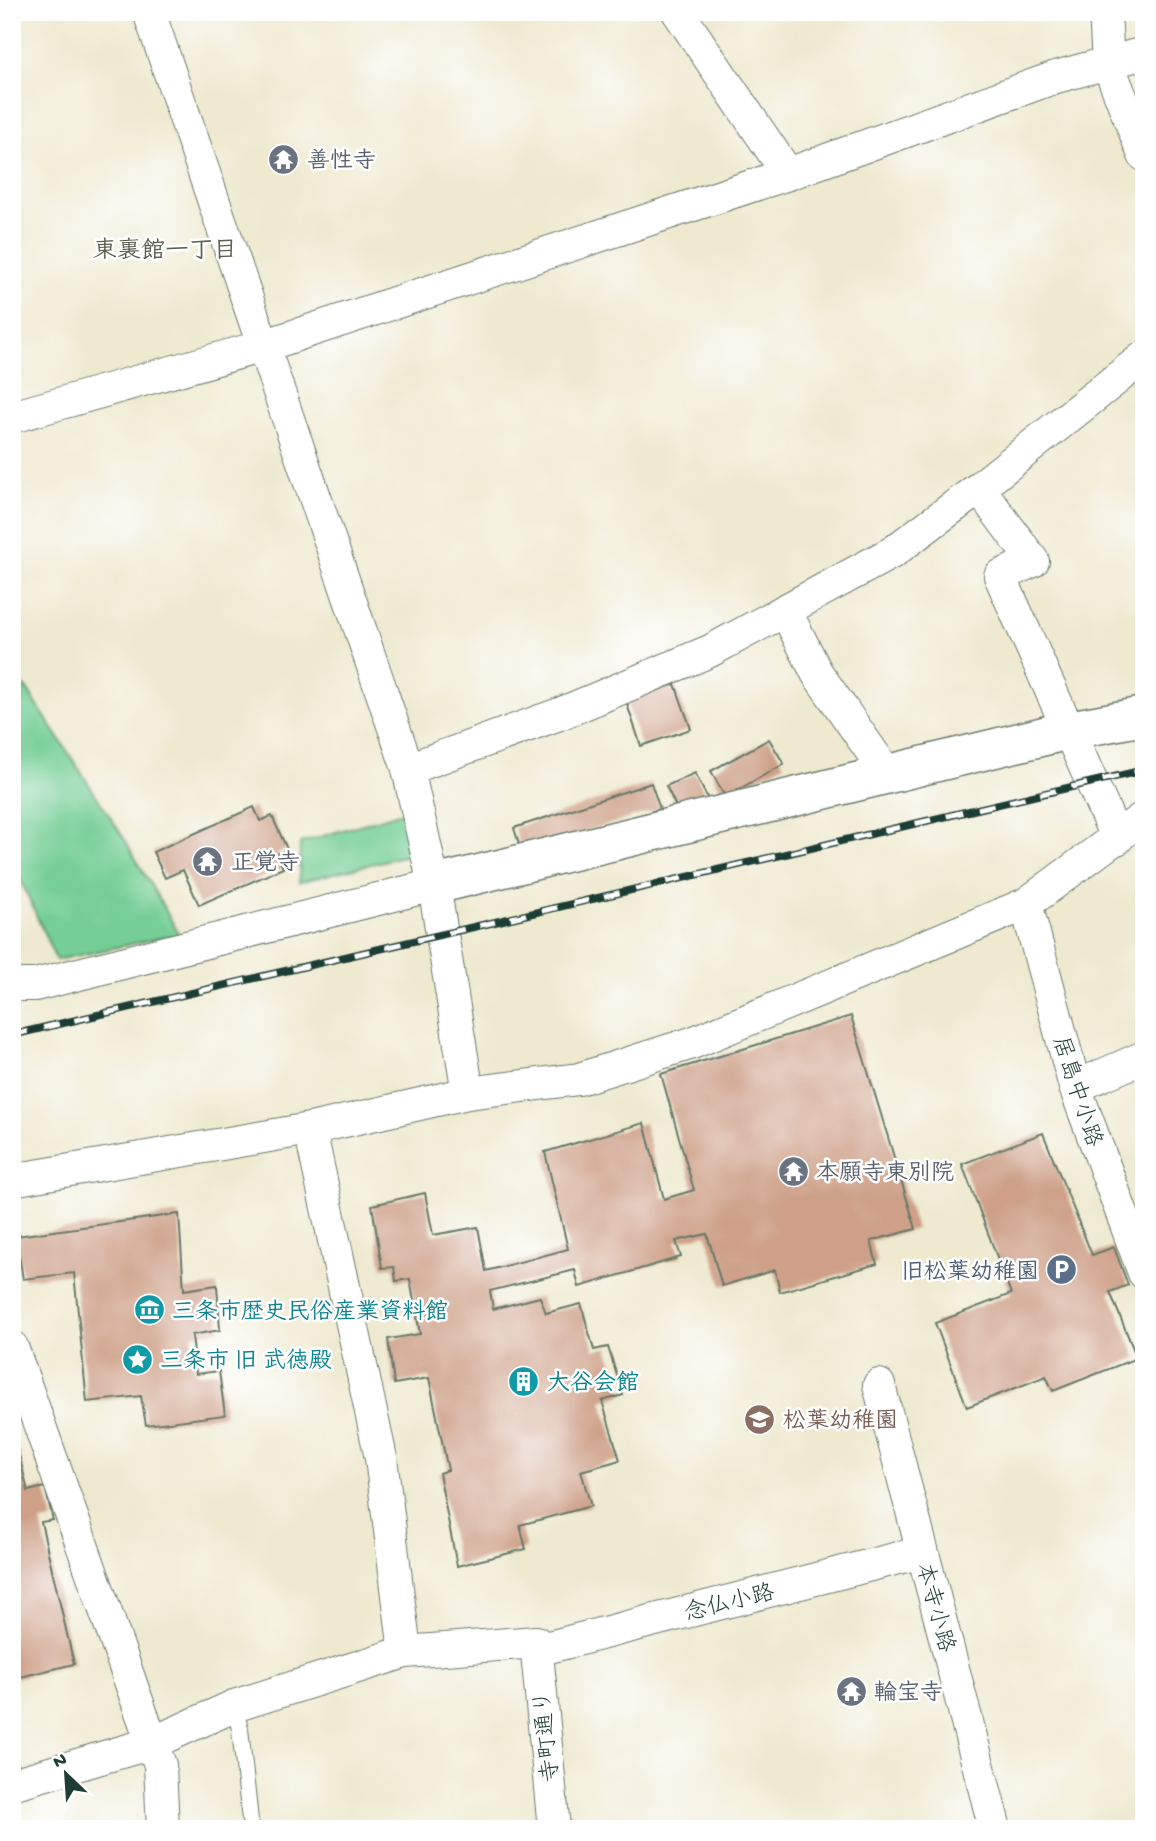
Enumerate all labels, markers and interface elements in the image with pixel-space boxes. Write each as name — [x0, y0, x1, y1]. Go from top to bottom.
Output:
temple icon: 善性寺 — [267, 142, 301, 176]
place label: 善性寺 — [307, 148, 376, 176]
district label: 東裏館一丁目 — [93, 237, 237, 267]
temple icon: 正覚寺 — [191, 844, 225, 878]
place label: 正覚寺 — [231, 850, 300, 878]
street label: 居島中小路 — [1045, 1033, 1107, 1151]
temple icon: 本願寺東別院 — [776, 1154, 810, 1188]
place label: 本願寺東別院 — [816, 1159, 954, 1188]
parking icon: 旧松葉幼稚園 — [1045, 1253, 1079, 1287]
place label: 旧松葉幼稚園 — [901, 1259, 1039, 1287]
museum icon: 三条市歴史民俗産業資料館 — [132, 1293, 166, 1327]
place label: 三条市歴史民俗産業資料館 — [172, 1298, 448, 1327]
place icon: 三条市 旧 武徳殿 — [120, 1342, 154, 1376]
place label: 三条市 旧 武徳殿 — [160, 1348, 332, 1376]
building icon: 大谷会館 — [507, 1364, 541, 1398]
place label: 大谷会館 — [547, 1369, 639, 1398]
school or university icon: 松葉幼稚園 — [743, 1402, 777, 1436]
place label: 松葉幼稚園 — [783, 1408, 898, 1436]
street label: 本寺小路 — [909, 1560, 960, 1656]
street label: 念仏小路 — [681, 1578, 778, 1629]
temple icon: 輪宝寺 — [834, 1674, 868, 1708]
place label: 輪宝寺 — [874, 1680, 943, 1708]
street label: 寺町通り — [529, 1688, 567, 1783]
north arrow — [32, 1740, 102, 1810]
text: N — [50, 1749, 71, 1775]

